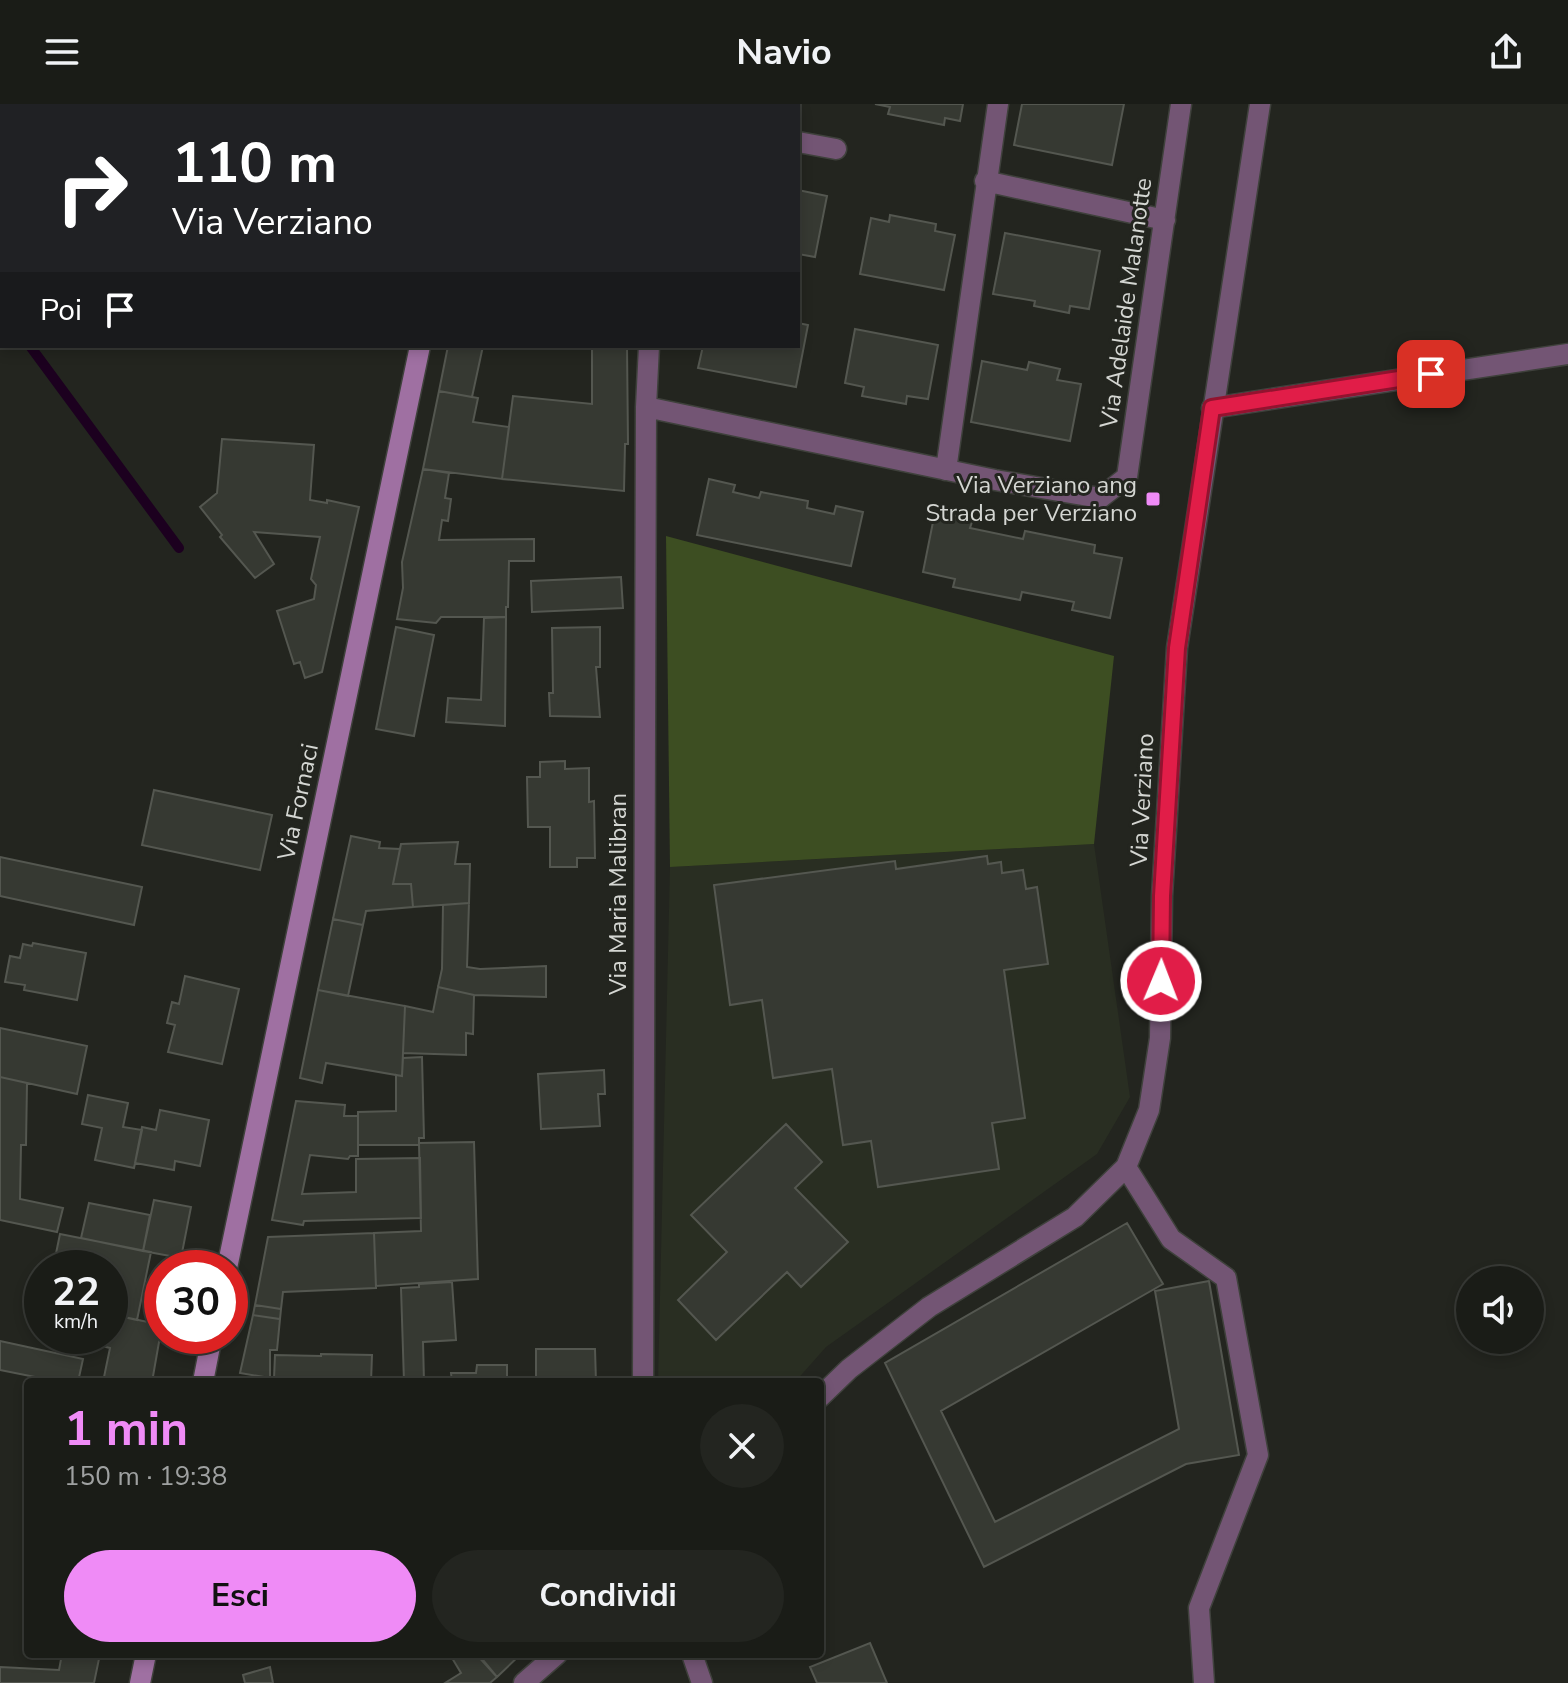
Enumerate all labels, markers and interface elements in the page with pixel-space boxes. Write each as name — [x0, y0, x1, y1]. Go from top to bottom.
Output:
text: Navio — [736, 28, 832, 77]
icon: menu — [40, 30, 84, 74]
icon: share — [1484, 30, 1528, 74]
text: 110 m — [172, 125, 337, 202]
icon: right — [40, 136, 144, 240]
street label: Via Adelaide Malanotte — [1092, 176, 1159, 431]
text: Via Verziano — [172, 198, 373, 247]
icon: arrive — [98, 288, 142, 332]
text: Poi — [40, 290, 82, 331]
pin — [1397, 340, 1465, 408]
icon: arrive — [1409, 352, 1453, 396]
place label: Via Verziano ang Strada per Verziano — [925, 469, 1137, 529]
marker: Via Verziano ang Strada per Verziano — [1144, 490, 1162, 508]
street label: Via Verziano — [1122, 732, 1161, 869]
street label: Via Fornaci — [270, 741, 326, 864]
street label: Via Maria Malibran — [602, 793, 634, 996]
position arrow — [1119, 939, 1203, 1023]
speed limit sign: 30 — [144, 1250, 248, 1354]
text: 22 — [52, 1265, 100, 1319]
map controls — [1456, 1266, 1544, 1354]
button: sound — [1456, 1266, 1544, 1354]
text: km/h — [54, 1308, 98, 1335]
text: 1 min — [64, 1396, 188, 1462]
button: close — [700, 1404, 784, 1488]
text: 150 m · 19:38 — [64, 1459, 227, 1494]
button: Esci — [64, 1550, 416, 1642]
button: Condividi — [432, 1550, 784, 1642]

